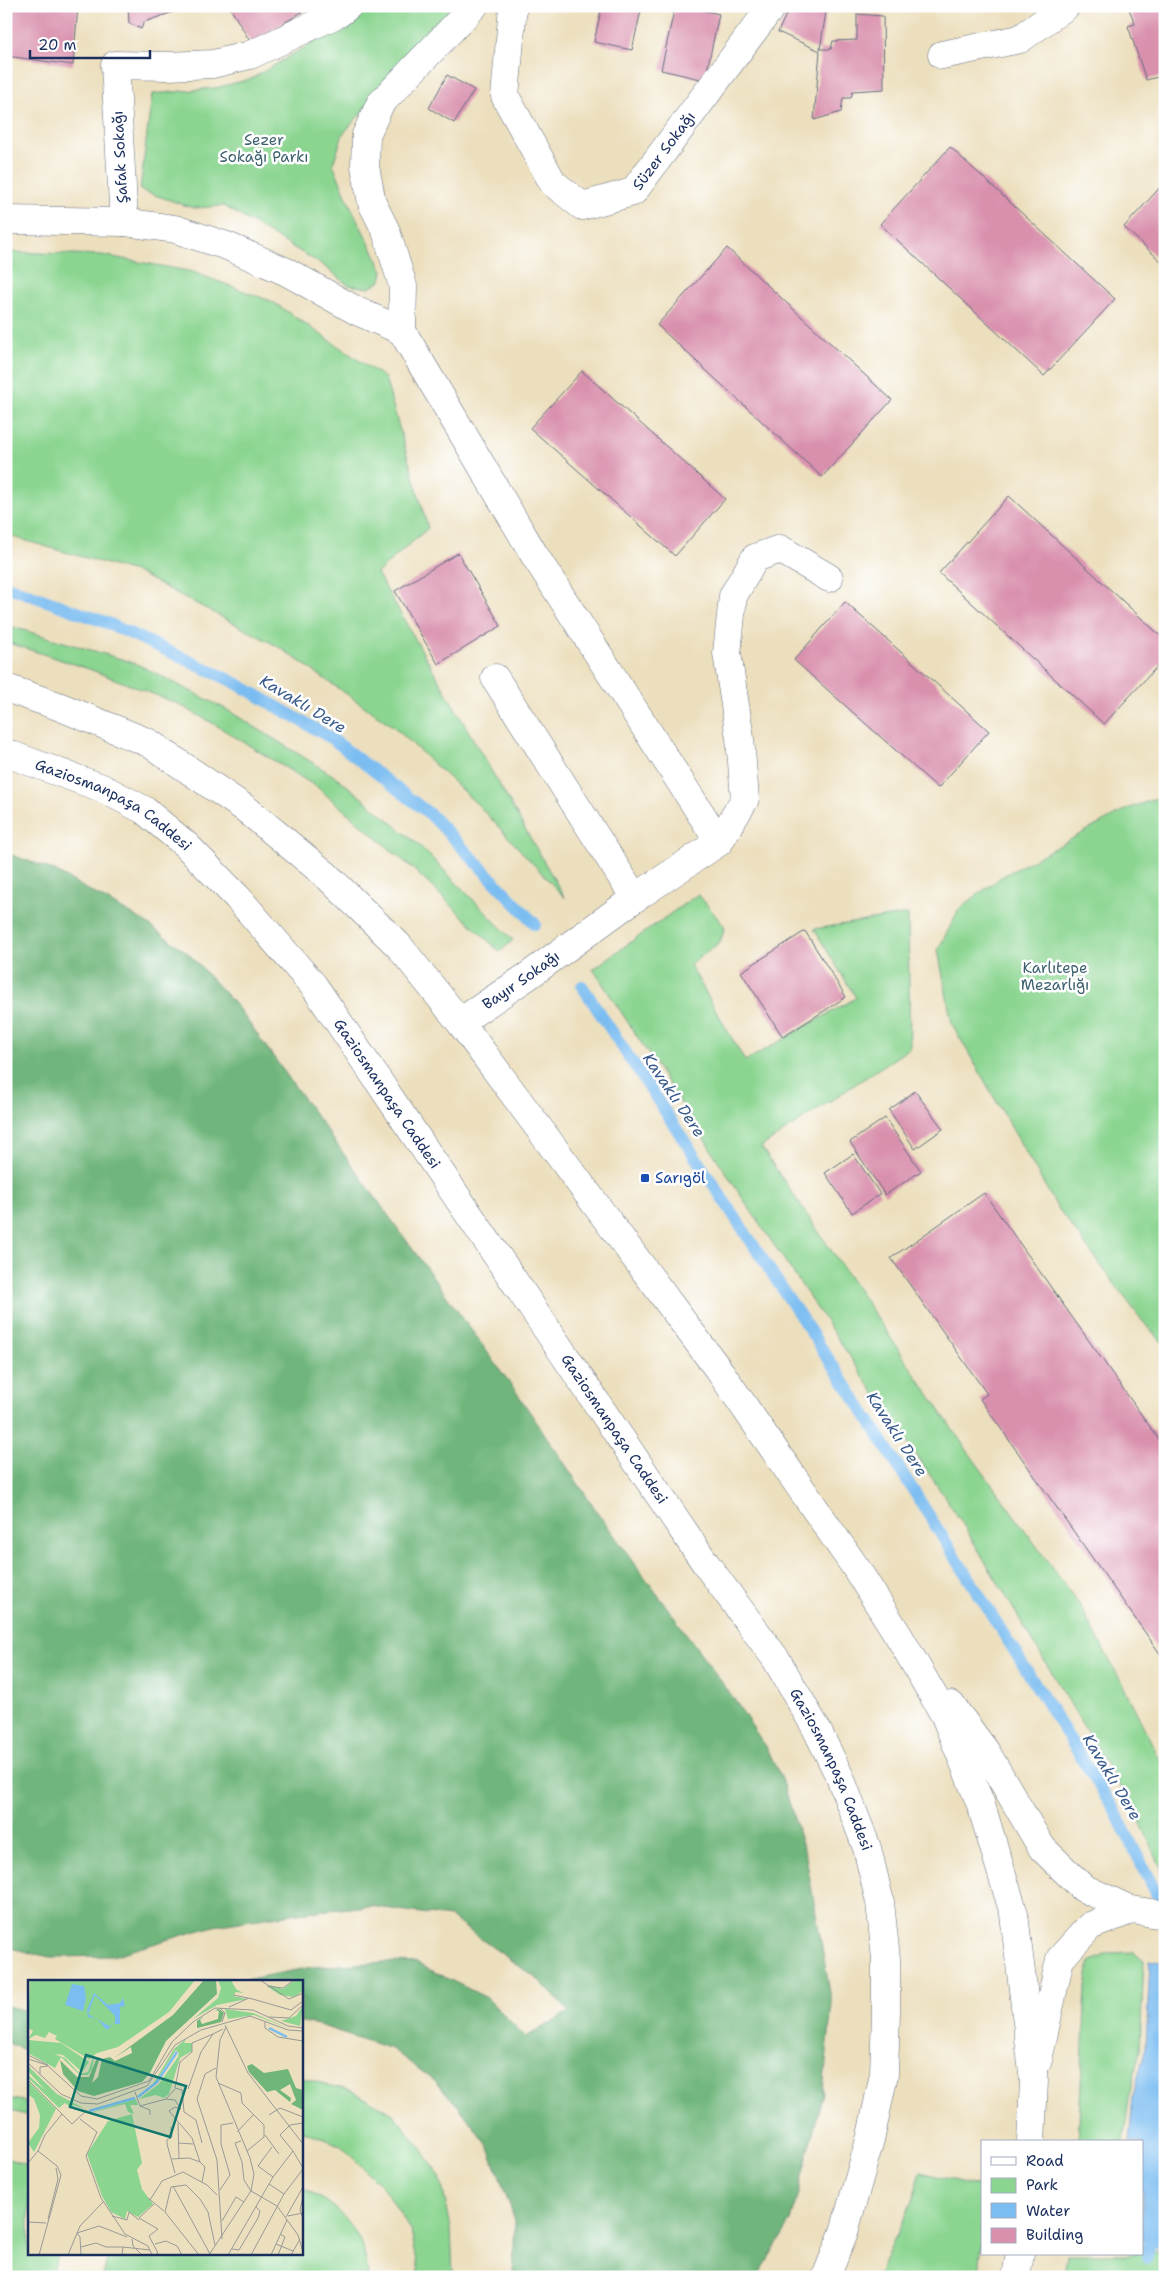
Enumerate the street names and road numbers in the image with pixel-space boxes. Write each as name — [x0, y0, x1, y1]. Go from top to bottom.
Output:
street label: Süzer Sokağı — [628, 107, 700, 194]
street label: Şafak Sokağı — [108, 110, 132, 204]
street label: Gaziosmanpaşa Caddesi — [32, 754, 196, 855]
street label: Bayır Sokağı — [478, 946, 564, 1014]
street label: Gaziosmanpaşa Caddesi — [329, 1015, 445, 1173]
street label: Gaziosmanpaşa Caddesi — [556, 1350, 672, 1508]
street label: Gaziosmanpaşa Caddesi — [785, 1685, 877, 1853]

